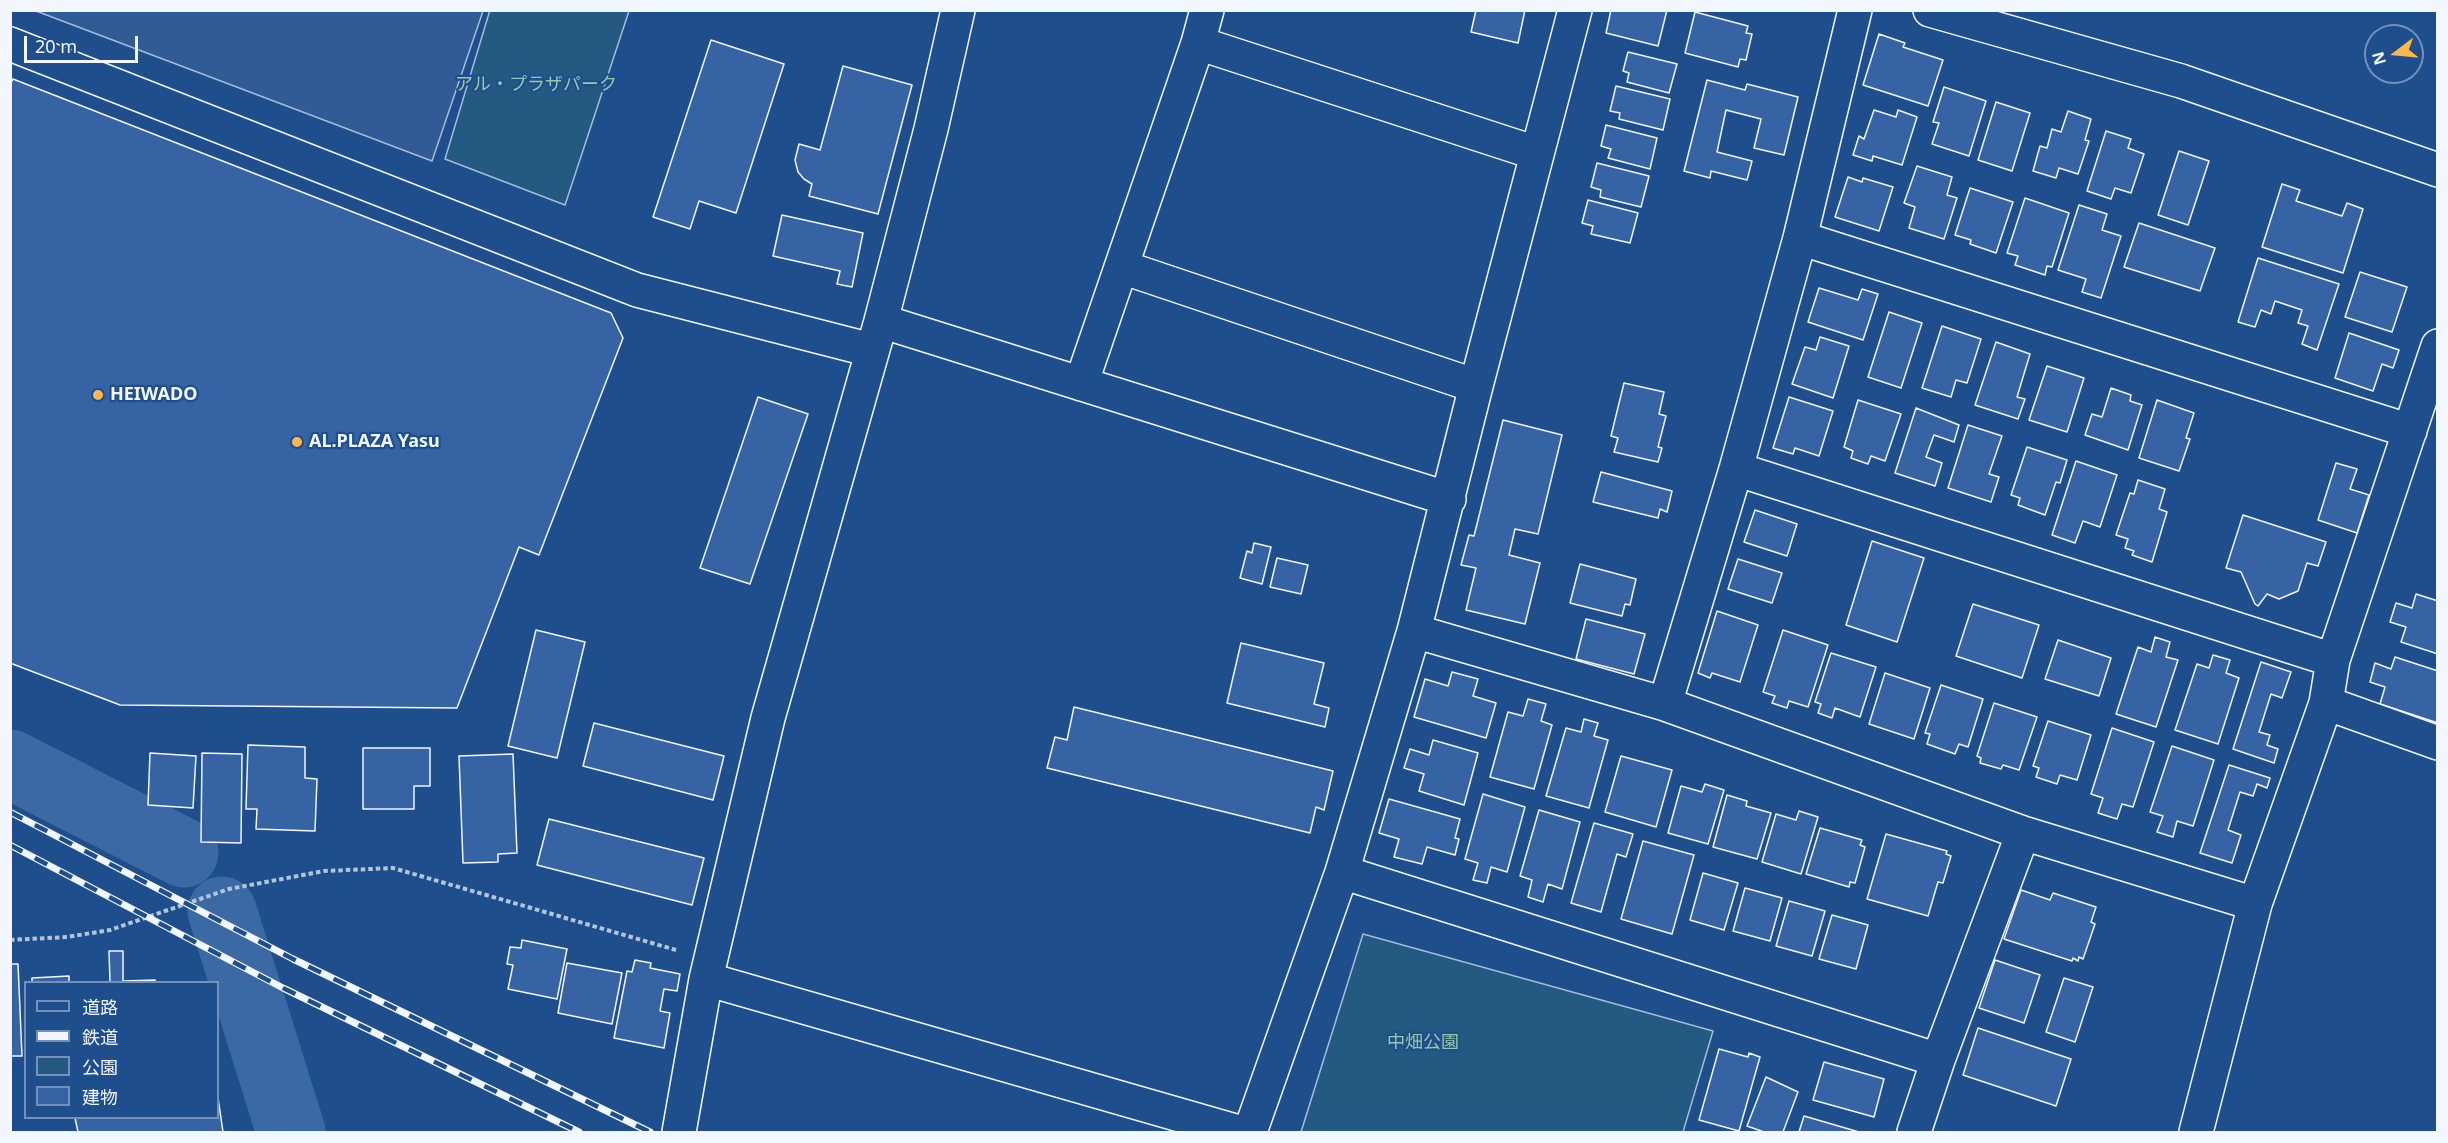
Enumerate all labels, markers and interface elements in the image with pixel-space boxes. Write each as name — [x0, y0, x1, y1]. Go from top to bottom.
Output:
scale bar — [27, 24, 141, 62]
north arrow — [2364, 24, 2424, 84]
text: 20 m — [35, 34, 77, 58]
text: N — [2366, 49, 2391, 68]
park label: アル・プラザパーク — [455, 74, 617, 96]
place label: HEIWADO — [110, 384, 197, 406]
marker: HEIWADO — [91, 388, 105, 402]
place label: AL.PLAZA Yasu — [309, 431, 440, 453]
marker: AL.PLAZA Yasu — [290, 435, 304, 449]
legend — [24, 981, 219, 1119]
text: 道路 — [82, 995, 118, 1019]
text: 鉄道 — [82, 1025, 118, 1049]
park label: 中畑公園 — [1387, 1032, 1459, 1054]
text: 公園 — [82, 1055, 118, 1079]
text: 建物 — [82, 1085, 118, 1109]

